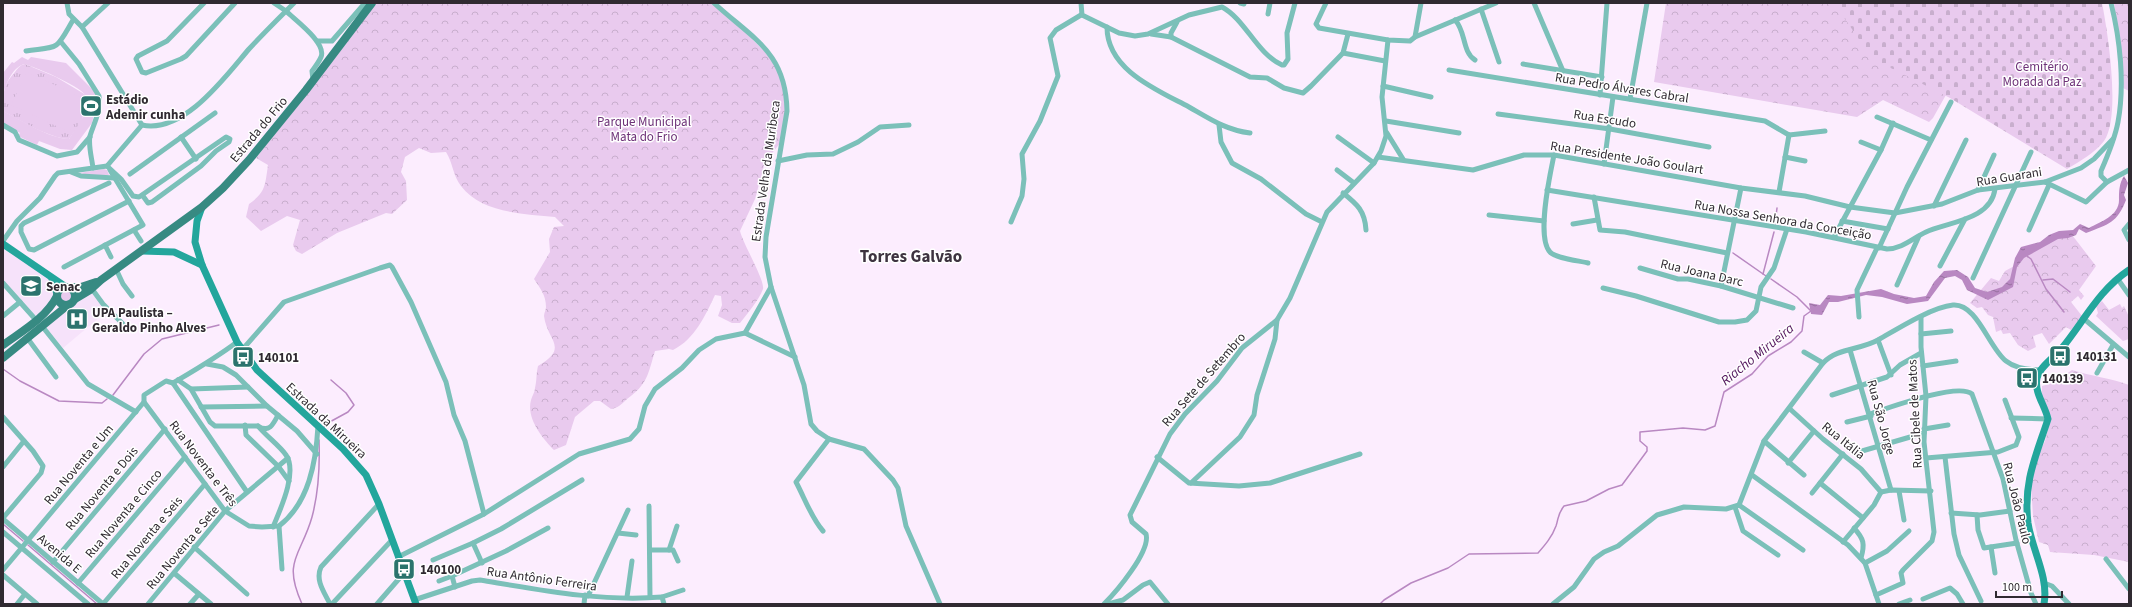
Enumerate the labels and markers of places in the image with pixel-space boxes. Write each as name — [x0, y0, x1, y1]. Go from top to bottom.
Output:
place label: Estádio Ademir cunha — [105, 91, 185, 124]
sports icon: Estádio Ademir cunha — [78, 93, 104, 119]
school or university icon: Senac — [18, 273, 44, 299]
place label: Senac — [46, 278, 80, 296]
place label: UPA Paulista – Geraldo Pinho Alves — [92, 304, 206, 337]
hospital icon: UPA Paulista – Geraldo Pinho Alves — [64, 306, 90, 332]
bus stop icon: 140131 — [2047, 343, 2073, 369]
bus stop icon: 140101 — [230, 344, 256, 370]
place label: 140131 — [2076, 348, 2117, 366]
place label: 140101 — [258, 349, 299, 367]
bus stop icon: 140139 — [2014, 365, 2040, 391]
place label: 140139 — [2042, 370, 2083, 388]
bus stop icon: 140100 — [391, 556, 417, 582]
place label: 140100 — [420, 561, 461, 579]

